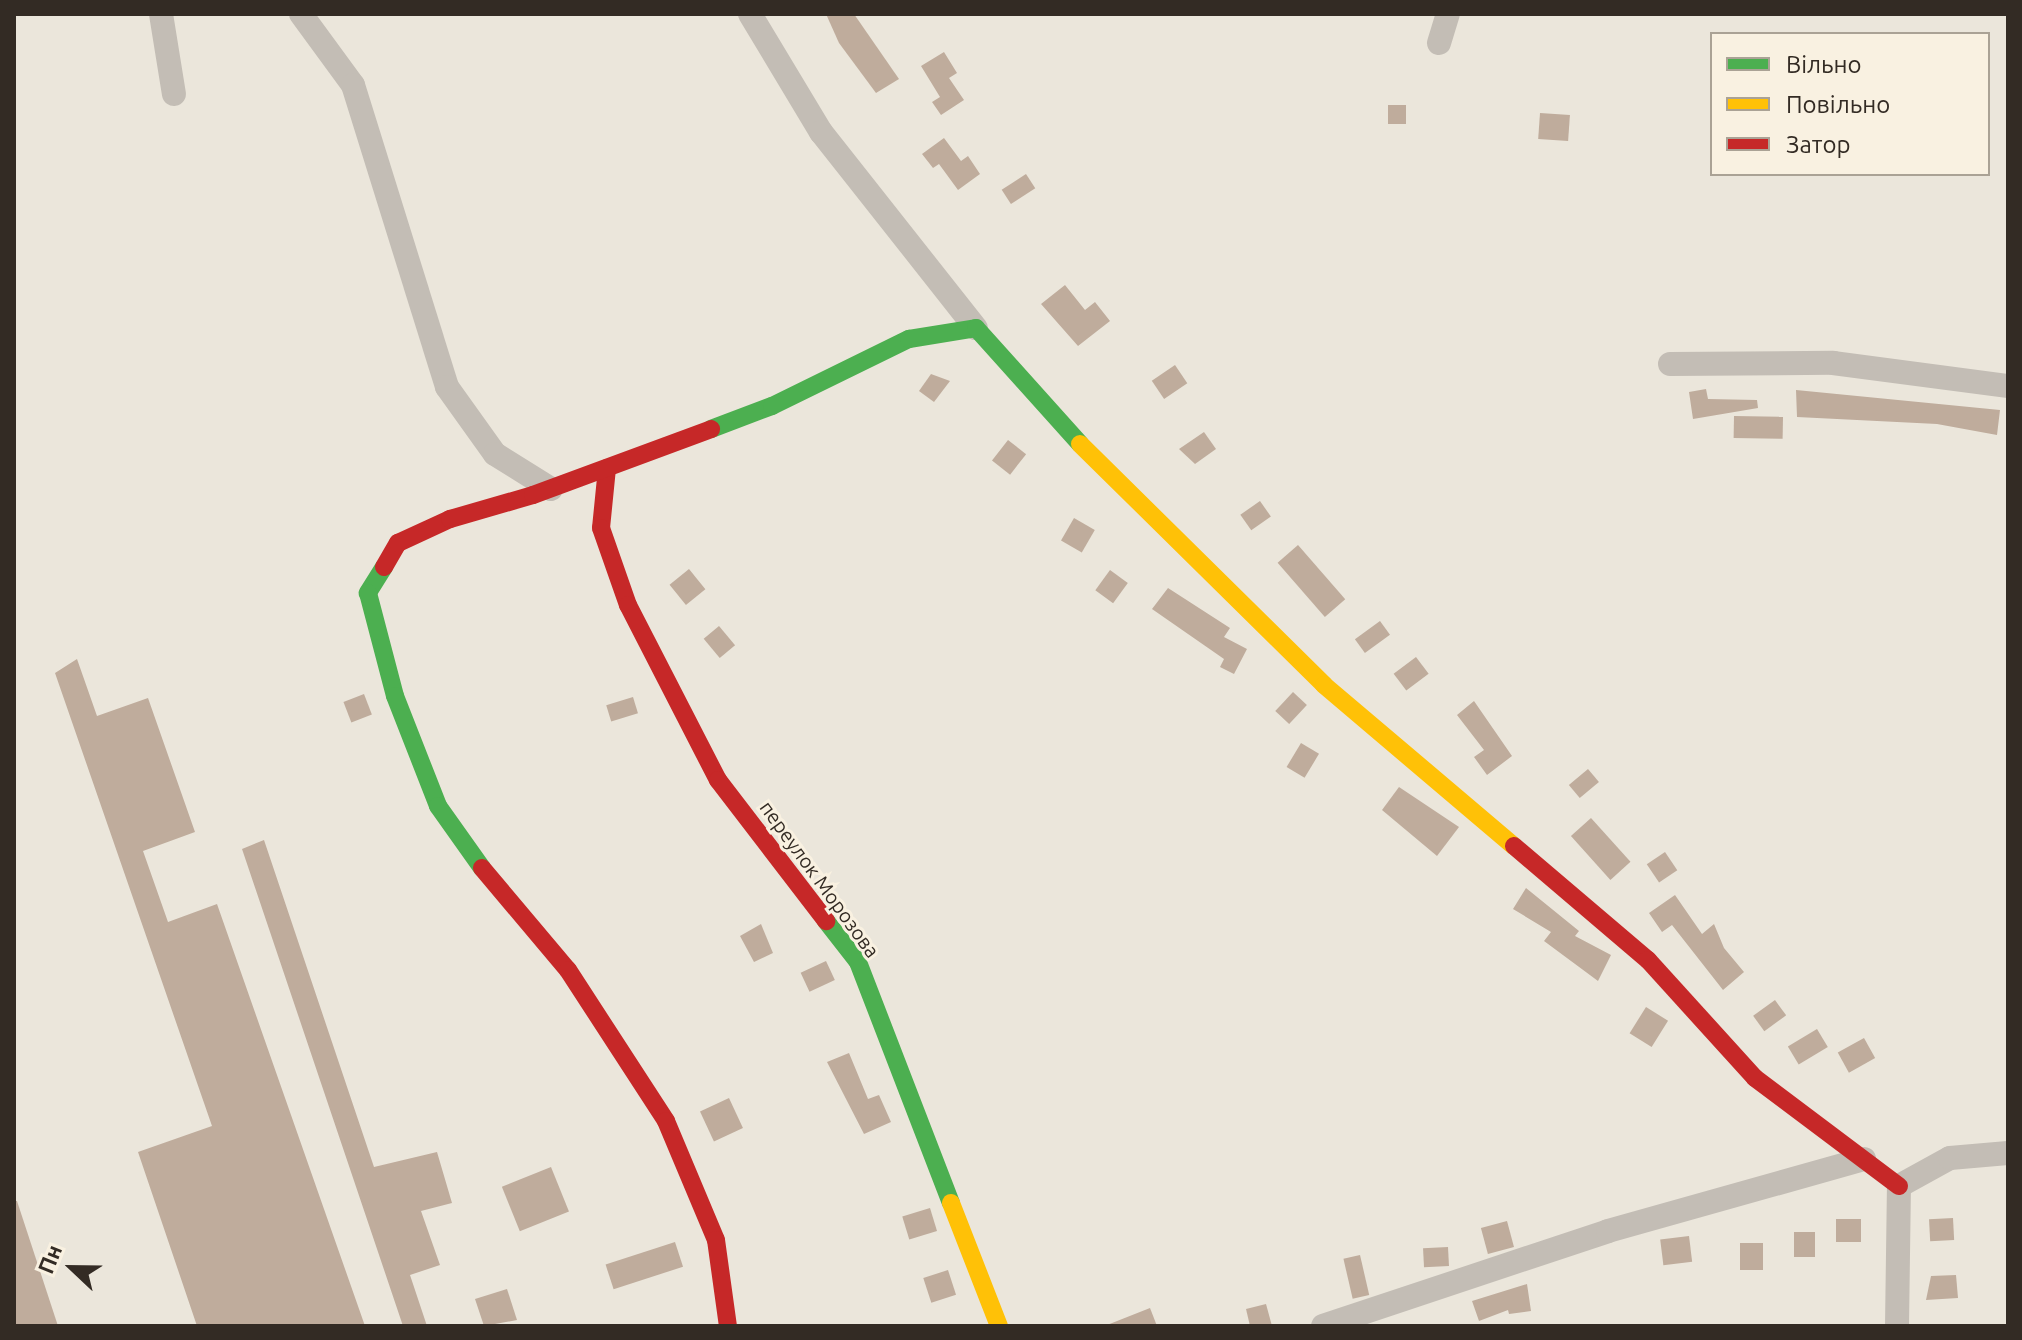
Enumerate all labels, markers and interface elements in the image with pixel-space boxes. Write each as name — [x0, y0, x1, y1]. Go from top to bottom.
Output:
legend — [1710, 32, 1990, 176]
text: Вільно — [1786, 51, 1862, 78]
text: Повільно — [1786, 91, 1890, 118]
text: Затор — [1786, 131, 1851, 158]
street label: переулок Морозова — [755, 796, 885, 962]
north arrow — [32, 1228, 112, 1308]
text: Пн — [32, 1241, 66, 1277]

